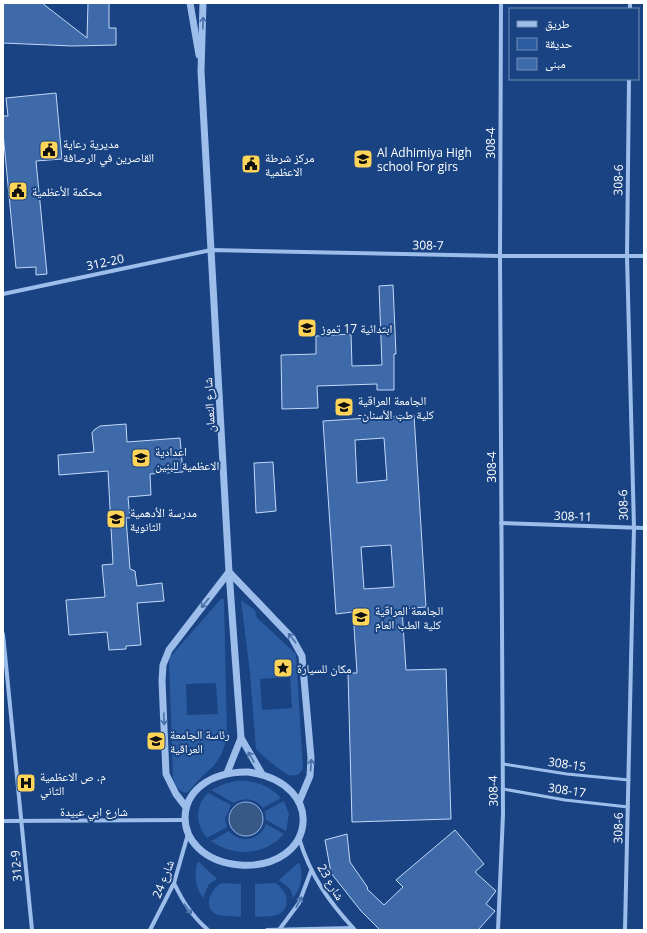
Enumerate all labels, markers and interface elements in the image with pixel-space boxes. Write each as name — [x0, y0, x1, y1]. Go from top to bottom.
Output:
legend — [509, 8, 639, 80]
text: طريق — [545, 15, 570, 32]
one-way arrow — [199, 17, 207, 30]
text: حديقة — [545, 35, 573, 52]
text: مبنى — [545, 55, 566, 72]
street label: 308-4 — [482, 127, 499, 159]
place label: مديرية رعاية القاصرين في الرصافة — [63, 135, 154, 168]
public building icon: مديرية رعاية القاصرين في الرصافة — [38, 139, 60, 161]
place label: Al Adhimiya High school For girs — [377, 144, 472, 175]
school or university icon: Al Adhimiya High school For girs — [352, 148, 374, 170]
place label: مركز شرطة الاعظمية — [265, 149, 314, 180]
public building icon: مركز شرطة الاعظمية — [240, 153, 262, 175]
street label: 308-6 — [609, 164, 627, 196]
public building icon: محكمة الأعظمية — [7, 180, 29, 202]
place label: محكمة الأعظمية — [32, 183, 102, 200]
street label: 308-7 — [412, 236, 444, 254]
street label: 312-20 — [85, 250, 126, 274]
school or university icon: ابتدائية 17 تموز — [296, 317, 318, 339]
place label: ابتدائية 17 تموز — [320, 320, 392, 337]
street label: شارع النعمان — [199, 377, 219, 433]
place label: الجامعة العراقية -كلية طب الأسنان — [358, 392, 434, 423]
school or university icon: الجامعة العراقية -كلية طب الأسنان — [333, 396, 355, 418]
place label: اعدادية الاعظمية للبنين — [155, 443, 219, 474]
school or university icon: اعدادية الاعظمية للبنين — [130, 447, 152, 469]
street label: 308-4 — [483, 451, 500, 483]
street label: 308-6 — [614, 489, 632, 521]
place label: مدرسة الأدهمية الثانوية — [130, 504, 197, 535]
street label: 308-11 — [554, 507, 592, 525]
school or university icon: مدرسة الأدهمية الثانوية — [105, 508, 127, 530]
one-way arrow — [201, 597, 209, 608]
place label: الجامعة العراقية كلية الطب العام — [375, 602, 443, 633]
school or university icon: الجامعة العراقية كلية الطب العام — [350, 606, 372, 628]
one-way arrow — [288, 633, 297, 644]
place icon: مكان للسيارة — [272, 657, 294, 679]
place label: مكان للسيارة — [297, 660, 352, 677]
one-way arrow — [160, 712, 167, 725]
place label: رئاسة الجامعة العراقية — [170, 726, 230, 757]
school or university icon: رئاسة الجامعة العراقية — [145, 730, 167, 752]
one-way arrow — [246, 751, 254, 763]
street label: 308-15 — [547, 753, 587, 775]
one-way arrow — [307, 759, 314, 772]
place label: م. ص الاعظمية الثاني — [40, 768, 106, 801]
hospital icon: م. ص الاعظمية الثاني — [15, 772, 37, 794]
street label: 308-4 — [484, 775, 502, 807]
street label: 308-17 — [547, 779, 587, 801]
street label: شارع ابي عبيدة — [60, 803, 128, 822]
street label: 308-6 — [609, 812, 627, 844]
street label: 312-9 — [6, 850, 26, 882]
street label: شارع 24 — [148, 857, 178, 901]
street label: شارع 23 — [313, 861, 349, 903]
one-way arrow — [295, 897, 303, 909]
one-way arrow — [183, 903, 192, 914]

